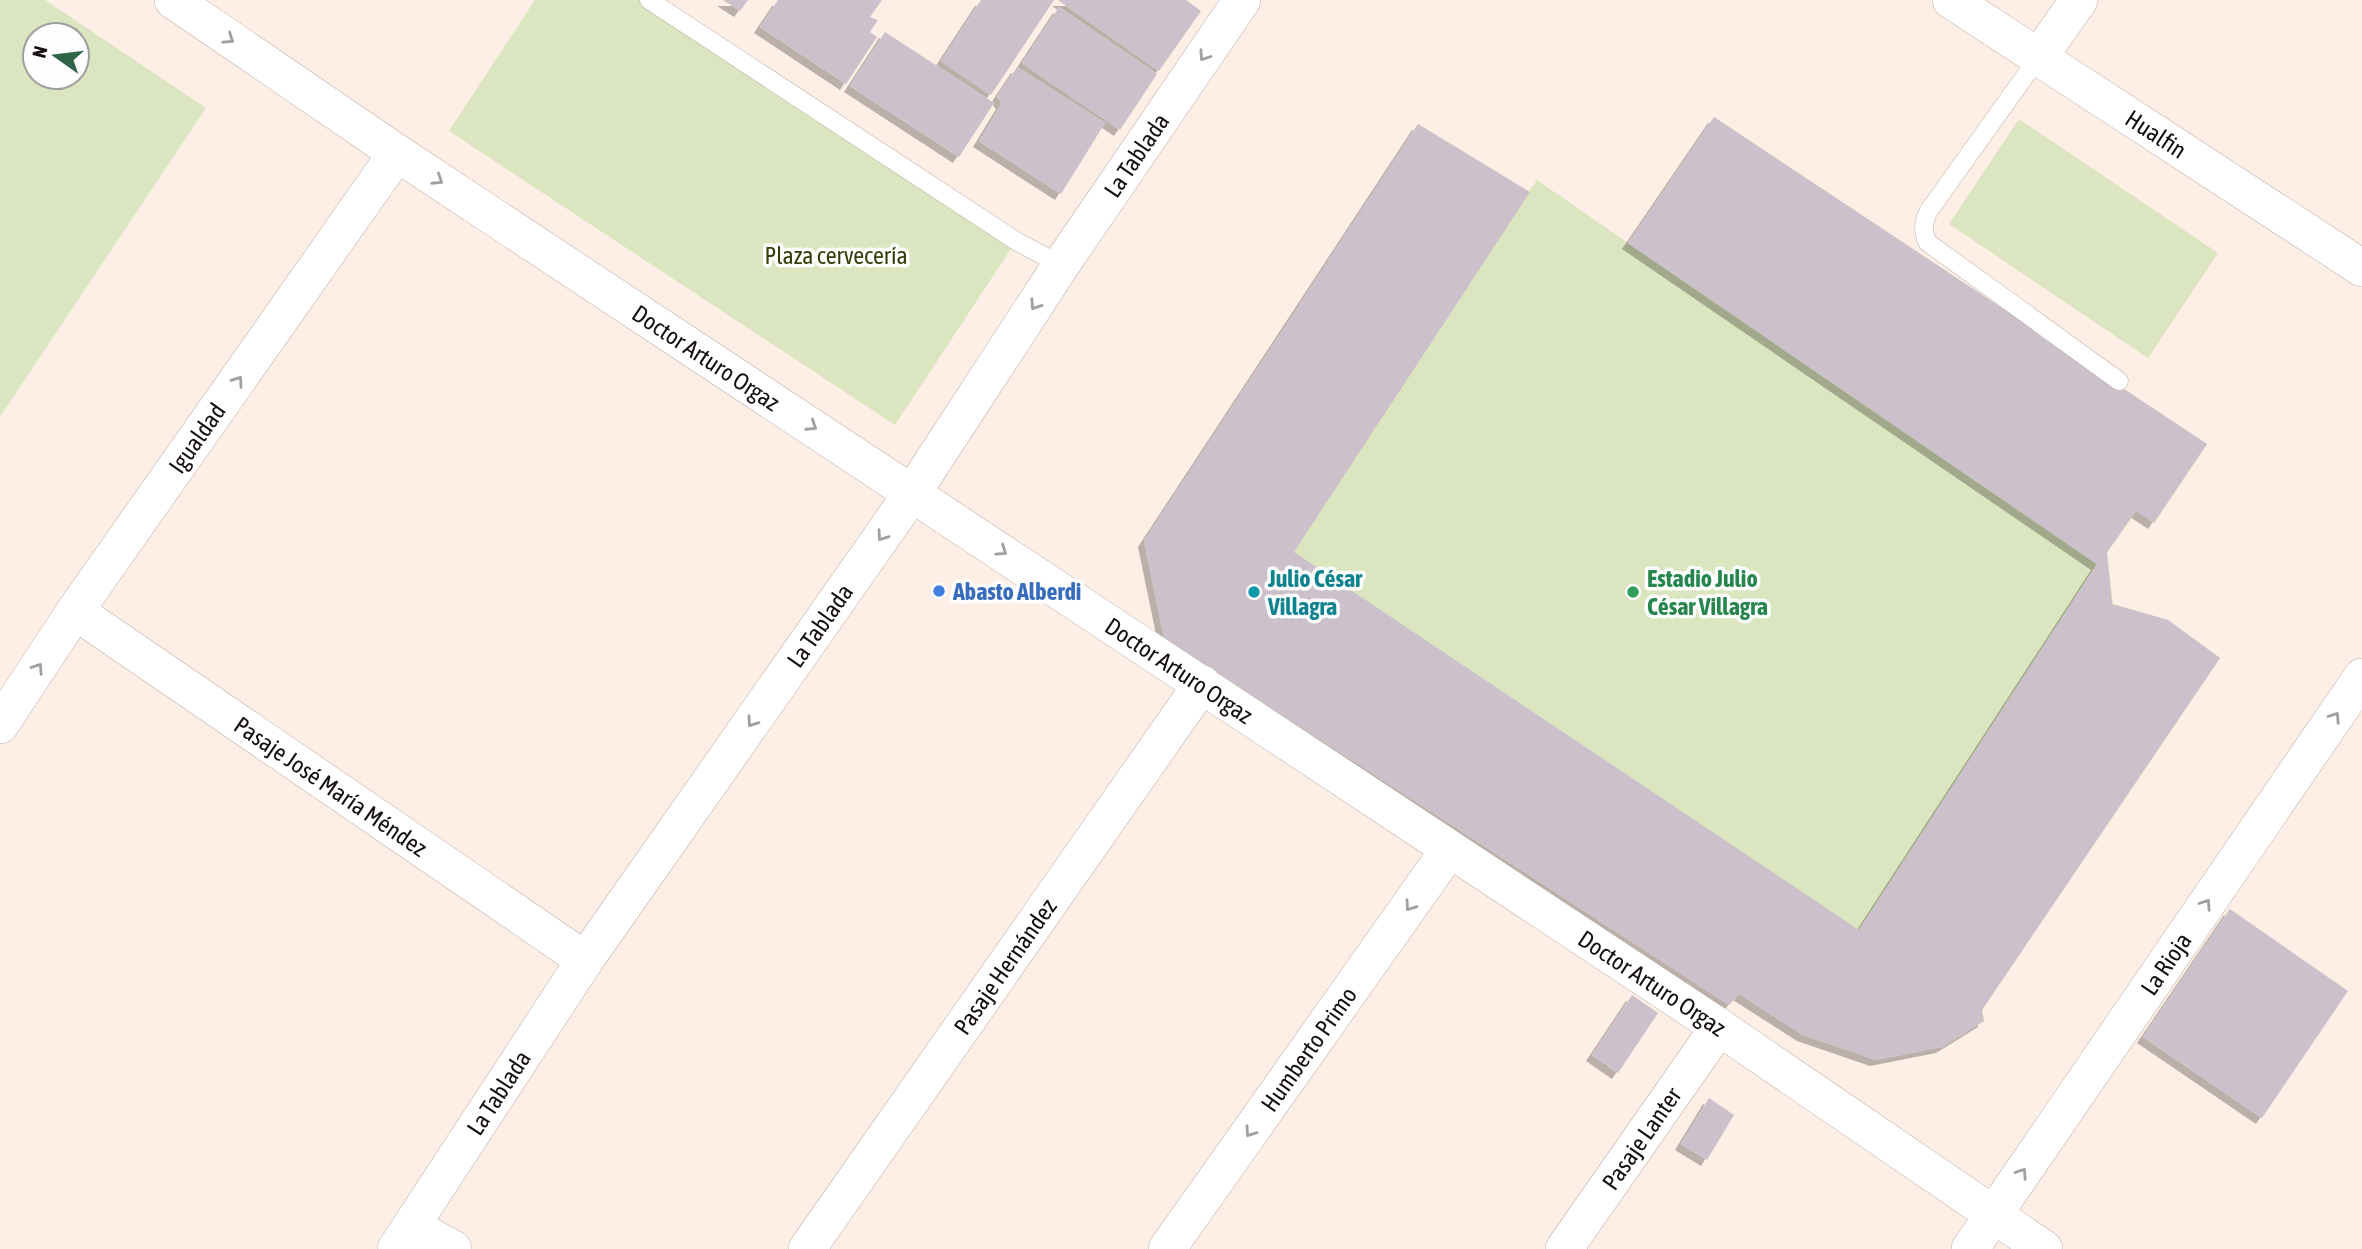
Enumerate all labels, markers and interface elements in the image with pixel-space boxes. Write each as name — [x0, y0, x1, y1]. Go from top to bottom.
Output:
north arrow — [21, 21, 91, 91]
one-way arrow — [221, 30, 234, 43]
text: N — [27, 44, 52, 60]
one-way arrow — [1200, 48, 1212, 61]
street label: Hualfin — [2121, 104, 2192, 163]
street label: La Tablada — [1098, 108, 1174, 202]
one-way arrow — [430, 172, 443, 184]
park label: Plaza cervecería — [764, 242, 908, 269]
one-way arrow — [1030, 298, 1043, 311]
street label: Doctor Arturo Orgaz — [628, 299, 785, 416]
one-way arrow — [229, 376, 242, 389]
street label: Igualdad — [163, 398, 231, 478]
one-way arrow — [804, 418, 817, 430]
one-way arrow — [878, 528, 890, 541]
one-way arrow — [994, 543, 1007, 556]
place label: Julio César Villagra — [1267, 565, 1363, 620]
place label: Estadio Julio César Villagra — [1647, 565, 1768, 620]
place label: Abasto Alberdi — [952, 578, 1081, 605]
street label: La Tablada — [781, 579, 858, 672]
marker: Abasto Alberdi — [931, 583, 947, 599]
marker: Julio César Villagra — [1246, 584, 1262, 600]
marker: Estadio Julio César Villagra — [1625, 584, 1641, 600]
street label: Doctor Arturo Orgaz — [1101, 612, 1258, 729]
one-way arrow — [29, 663, 42, 676]
street label: Pasaje José María Méndez — [229, 711, 433, 862]
one-way arrow — [2327, 711, 2340, 724]
one-way arrow — [748, 714, 760, 727]
street label: Pasaje Hernández — [948, 893, 1062, 1039]
one-way arrow — [1406, 898, 1418, 911]
one-way arrow — [2198, 899, 2211, 912]
street label: Doctor Arturo Orgaz — [1574, 924, 1731, 1041]
street label: La Rioja — [2135, 927, 2196, 1000]
street label: Humberto Primo — [1255, 981, 1362, 1116]
street label: La Tablada — [461, 1045, 536, 1140]
street label: Pasaje Lanter — [1596, 1081, 1687, 1195]
one-way arrow — [1246, 1124, 1258, 1137]
one-way arrow — [2014, 1167, 2027, 1180]

